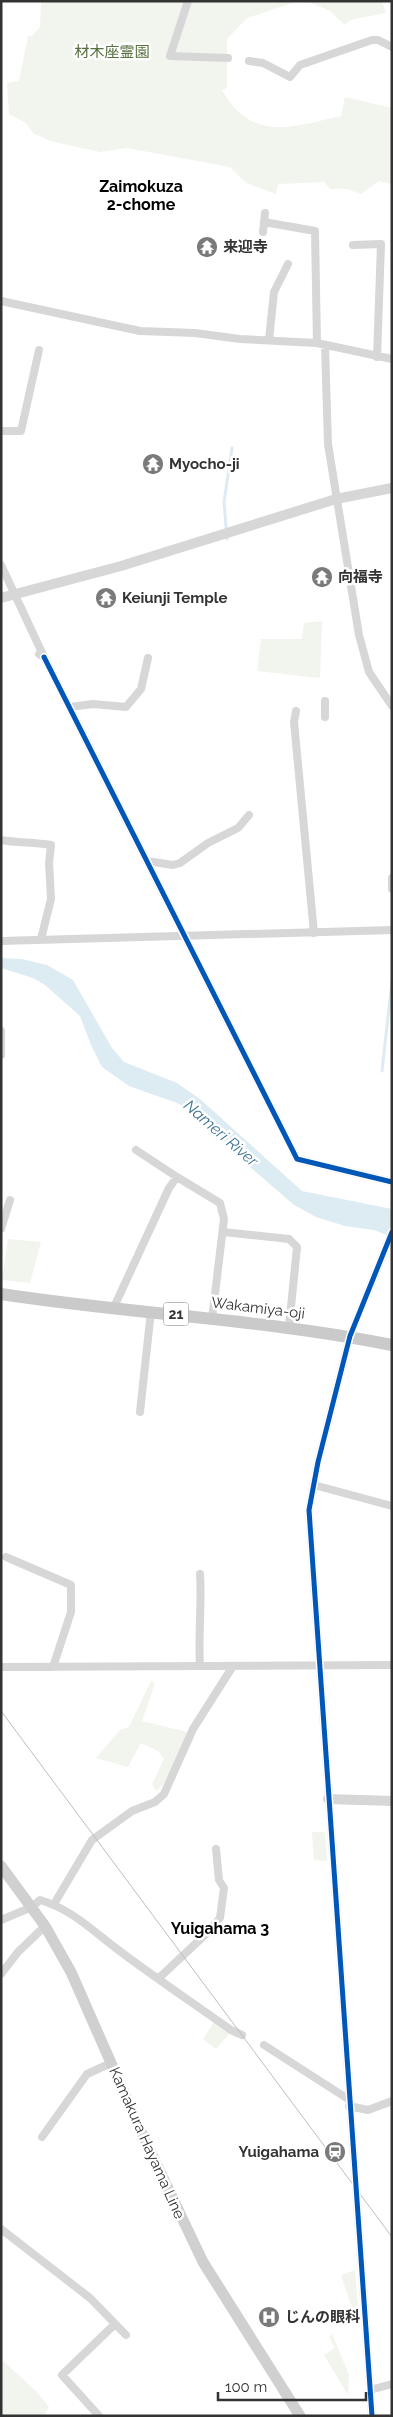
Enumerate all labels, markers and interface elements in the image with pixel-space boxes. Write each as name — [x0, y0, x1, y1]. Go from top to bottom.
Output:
park label: 材木座霊園 — [74, 43, 150, 61]
district label: Zaimokuza 2-chome — [99, 177, 183, 214]
temple icon: 来迎寺 — [195, 235, 219, 259]
place label: 来迎寺 — [223, 238, 268, 256]
temple icon: Myocho-ji — [141, 452, 165, 476]
place label: Myocho-ji — [169, 455, 240, 473]
temple icon: 向福寺 — [310, 565, 334, 589]
place label: 向福寺 — [338, 568, 383, 586]
temple icon: Keiunji Temple — [94, 586, 118, 610]
place label: Keiunji Temple — [122, 589, 228, 607]
water label: Nameri River — [180, 1096, 262, 1171]
street label: Wakamiya-oji — [210, 1293, 306, 1323]
road number: 21 — [164, 1302, 188, 1326]
district label: Yuigahama 3 — [171, 1919, 269, 1938]
street label: Kamakura Hayama Line — [105, 2064, 189, 2222]
station icon: Yuigahama — [323, 2140, 347, 2164]
place label: Yuigahama — [239, 2143, 319, 2161]
hospital icon: じんの眼科 — [257, 2305, 281, 2329]
place label: じんの眼科 — [285, 2308, 360, 2326]
scale bar — [218, 2370, 366, 2402]
text: 100 m — [225, 2378, 267, 2396]

